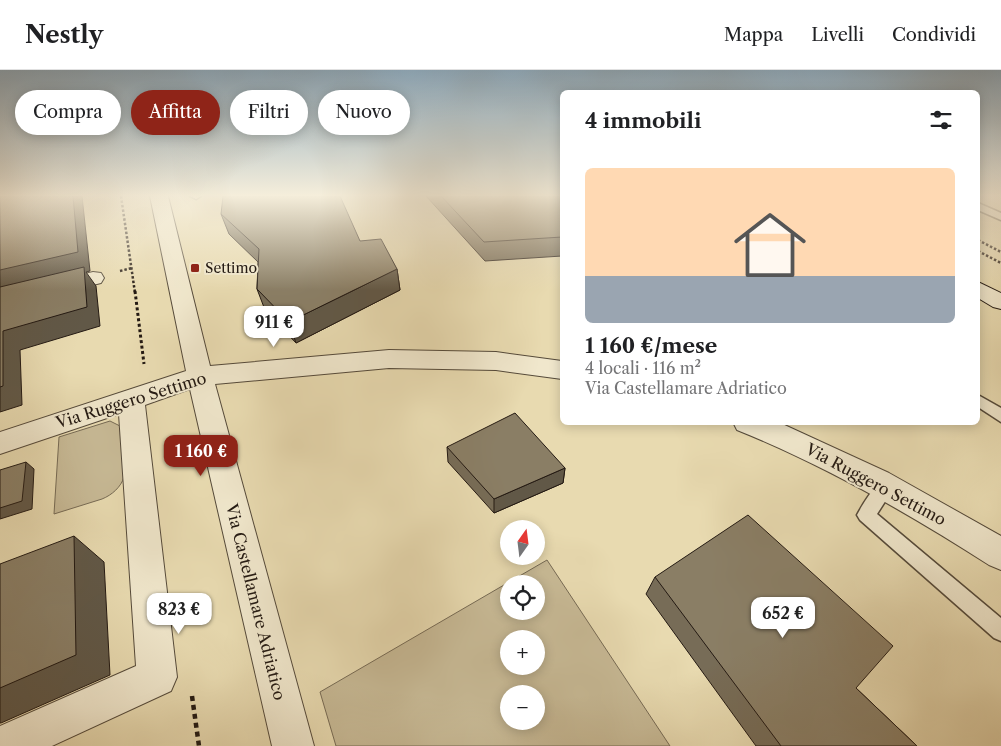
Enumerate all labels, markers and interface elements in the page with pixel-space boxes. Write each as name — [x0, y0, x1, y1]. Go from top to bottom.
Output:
text: Nestly — [25, 20, 103, 49]
text: Mappa — [724, 24, 783, 46]
text: Livelli — [811, 24, 864, 46]
text: Condividi — [892, 24, 976, 46]
chip: Compra — [15, 90, 121, 135]
chip: Affitta — [131, 90, 220, 135]
chip: Filtri — [230, 90, 308, 135]
chip: Nuovo — [318, 90, 410, 135]
icon: filters — [927, 106, 955, 134]
text: 4 immobili — [585, 108, 701, 133]
icon: home — [725, 200, 815, 290]
place label: Settimo — [205, 259, 257, 277]
marker: Settimo — [189, 262, 201, 274]
pin: 911 € — [239, 306, 309, 348]
text: 911 € — [255, 312, 293, 332]
text: 1 160 €/mese — [585, 333, 717, 358]
text: 4 locali · 116 m² — [585, 358, 701, 378]
street label: Via Ruggero Settimo — [52, 368, 209, 433]
text: Via Castellamare Adriatico — [585, 378, 787, 398]
pin: 1 160 € — [155, 434, 247, 477]
street label: Via Ruggero Settimo — [801, 438, 950, 530]
text: 1 160 € — [175, 441, 227, 461]
street label: Via Castellamare Adriatico — [222, 501, 290, 702]
north arrow — [500, 520, 545, 565]
map controls — [500, 520, 545, 730]
button: locate — [500, 575, 545, 620]
pin: 823 € — [144, 592, 214, 635]
pin: 652 € — [748, 596, 818, 639]
text: 823 € — [158, 599, 200, 619]
text: 652 € — [762, 603, 804, 623]
button: + — [500, 630, 545, 675]
button: − — [500, 685, 545, 730]

